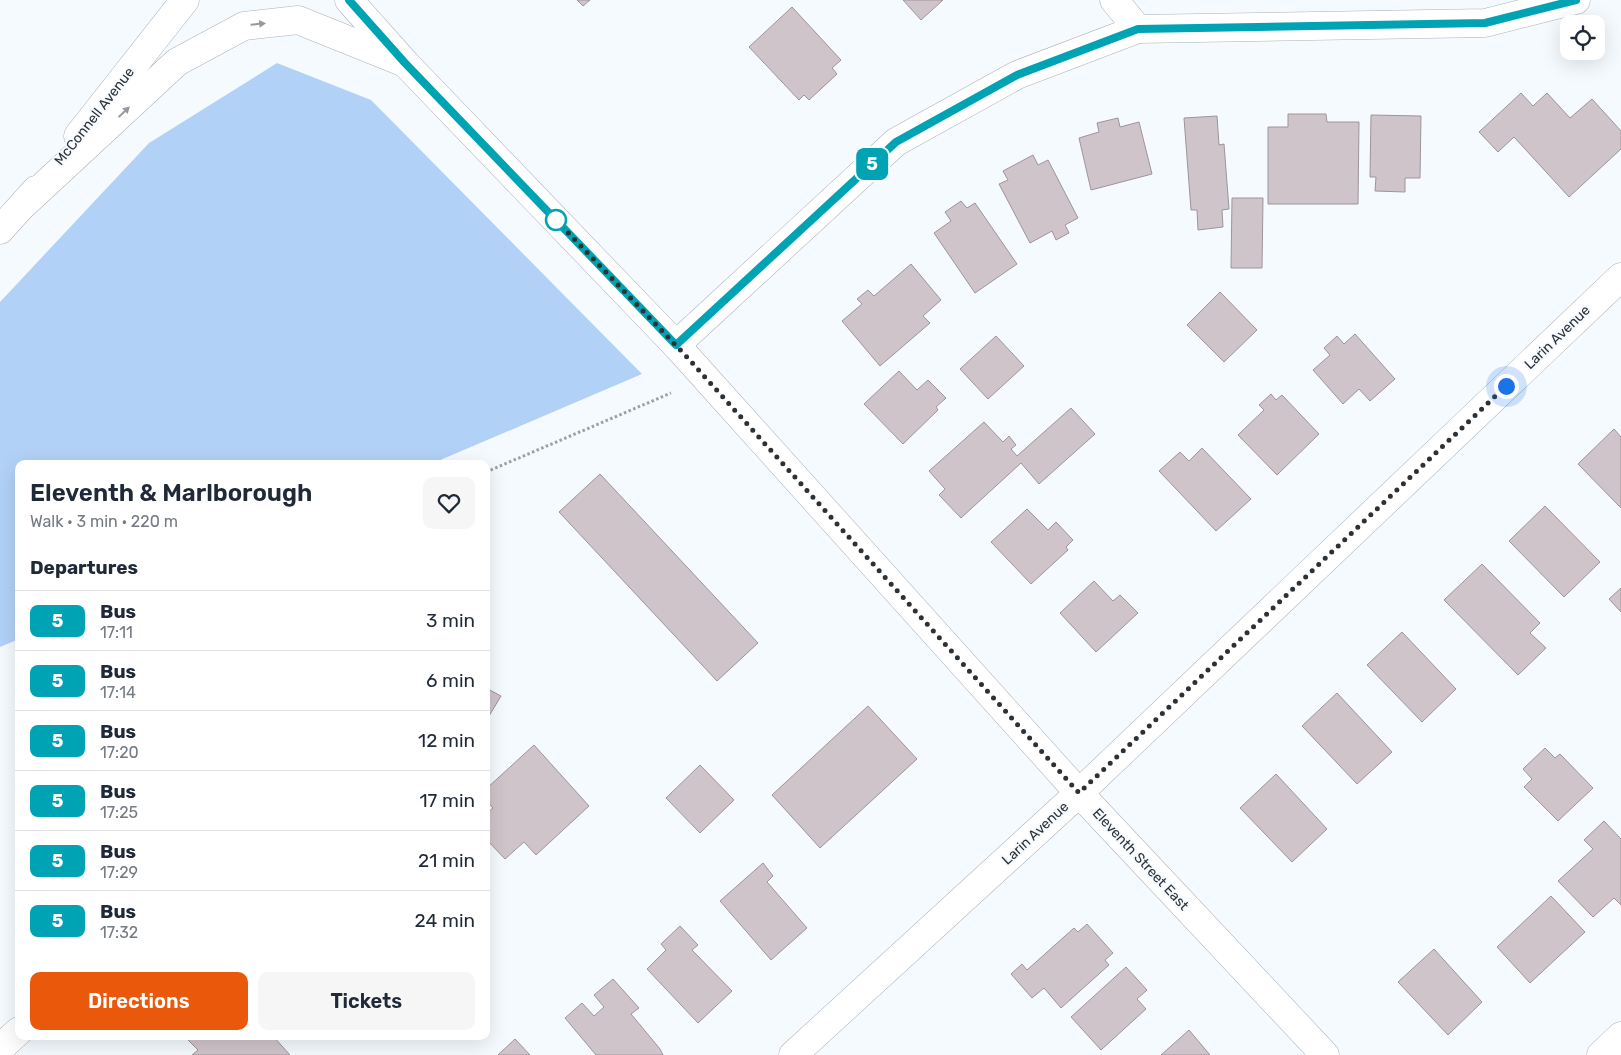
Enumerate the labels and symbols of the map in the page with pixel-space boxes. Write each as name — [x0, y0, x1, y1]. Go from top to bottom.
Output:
one-way arrow — [250, 20, 266, 28]
street label: McConnell Avenue — [51, 64, 138, 169]
one-way arrow — [118, 106, 130, 118]
line badge: 5 — [856, 148, 888, 180]
unlabelled marker — [545, 209, 567, 231]
street label: Larin Avenue — [1521, 302, 1594, 373]
your location — [1494, 374, 1519, 399]
street label: Larin Avenue — [998, 798, 1072, 869]
street label: Eleventh Street East — [1089, 805, 1193, 914]

